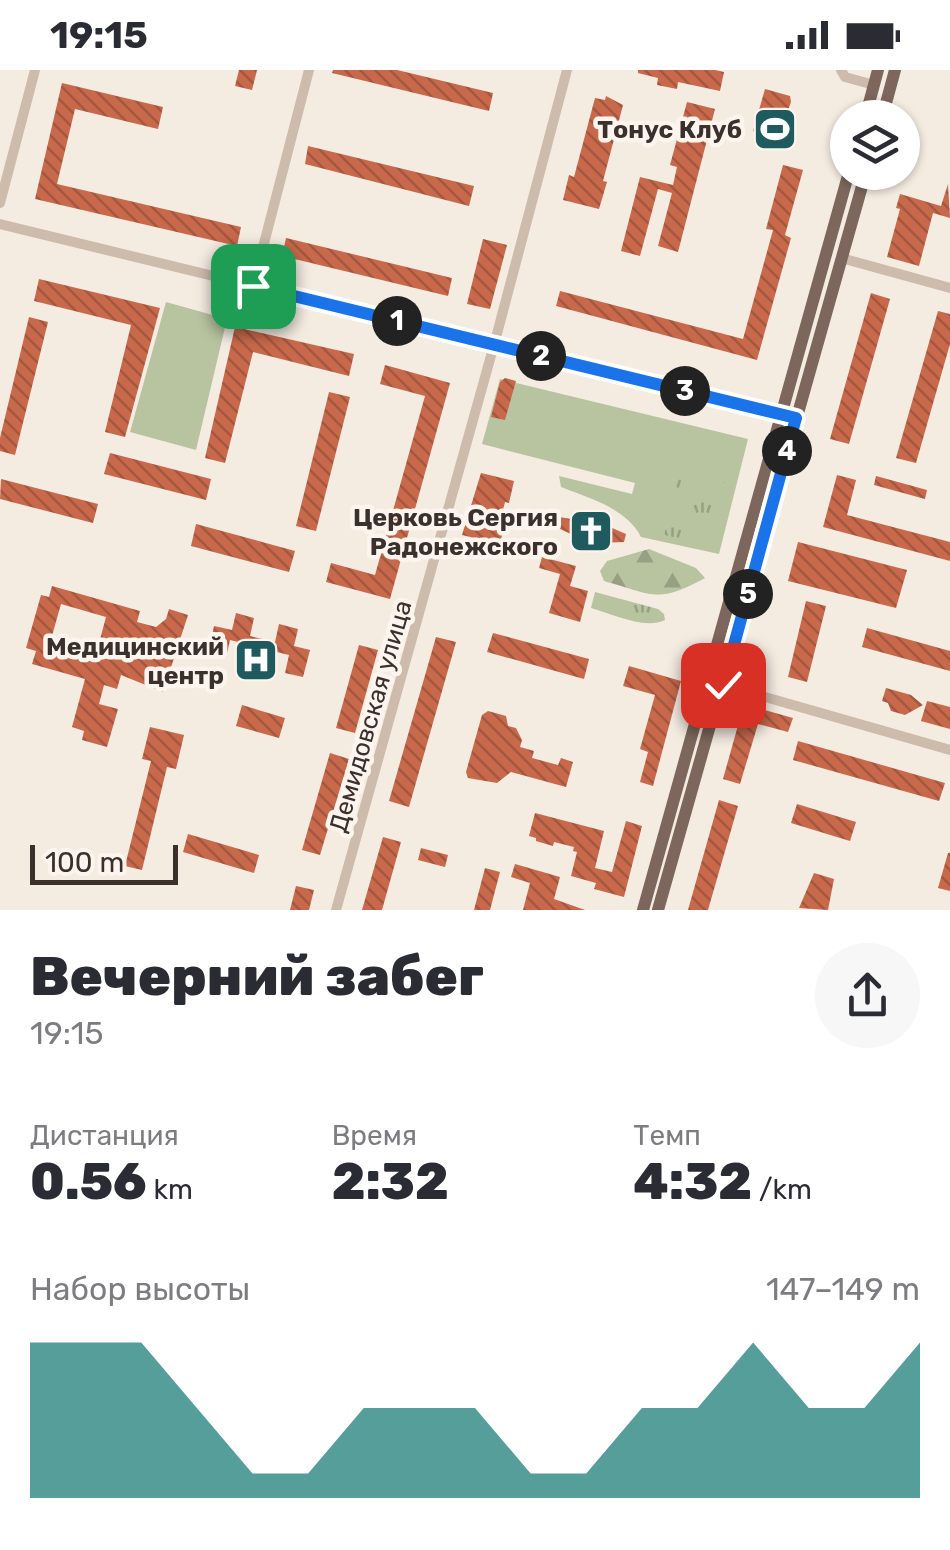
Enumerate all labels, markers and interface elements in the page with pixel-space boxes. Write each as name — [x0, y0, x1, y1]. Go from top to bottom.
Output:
text: 19:15 — [50, 12, 148, 58]
map controls — [830, 100, 920, 190]
button: layers — [830, 100, 920, 190]
sports icon: Тонус Клуб — [752, 106, 798, 152]
place label: Тонус Клуб — [597, 115, 742, 144]
pin — [211, 244, 296, 329]
icon: arrive — [226, 259, 281, 314]
pin: 1 — [372, 296, 422, 346]
text: 1 — [390, 304, 404, 337]
pin: 2 — [516, 331, 566, 381]
text: 2 — [532, 339, 550, 372]
pin: 3 — [660, 366, 710, 416]
text: 3 — [676, 374, 694, 407]
pin: 4 — [762, 426, 812, 476]
text: 4 — [777, 434, 797, 467]
place label: Церковь Сергия Радонежского — [353, 503, 558, 561]
church icon: Церковь Сергия Радонежского — [568, 508, 614, 554]
pin: 5 — [723, 569, 773, 619]
text: 5 — [739, 577, 757, 610]
street label: Демидовская улица — [323, 597, 417, 835]
place label: Медицинский центр — [46, 632, 224, 690]
hospital icon: Медицинский центр — [233, 637, 279, 683]
pin — [681, 643, 766, 728]
icon: check — [696, 658, 751, 713]
scale bar — [30, 840, 178, 884]
text: 100 m — [45, 846, 124, 879]
button: share — [815, 943, 920, 1048]
text: Вечерний забег — [30, 944, 484, 1009]
text: 19:15 — [30, 1014, 104, 1052]
text: Дистанция — [30, 1119, 179, 1152]
text: Время — [332, 1119, 417, 1152]
text: Темп — [633, 1119, 701, 1152]
text: 0.56 — [30, 1152, 147, 1212]
text: 2:32 — [332, 1152, 449, 1212]
text: 4:32 — [633, 1152, 752, 1212]
text: km — [147, 1173, 193, 1206]
text: /km — [752, 1173, 812, 1206]
text: Набор высоты — [30, 1270, 250, 1308]
text: 147–149 m — [766, 1270, 920, 1308]

